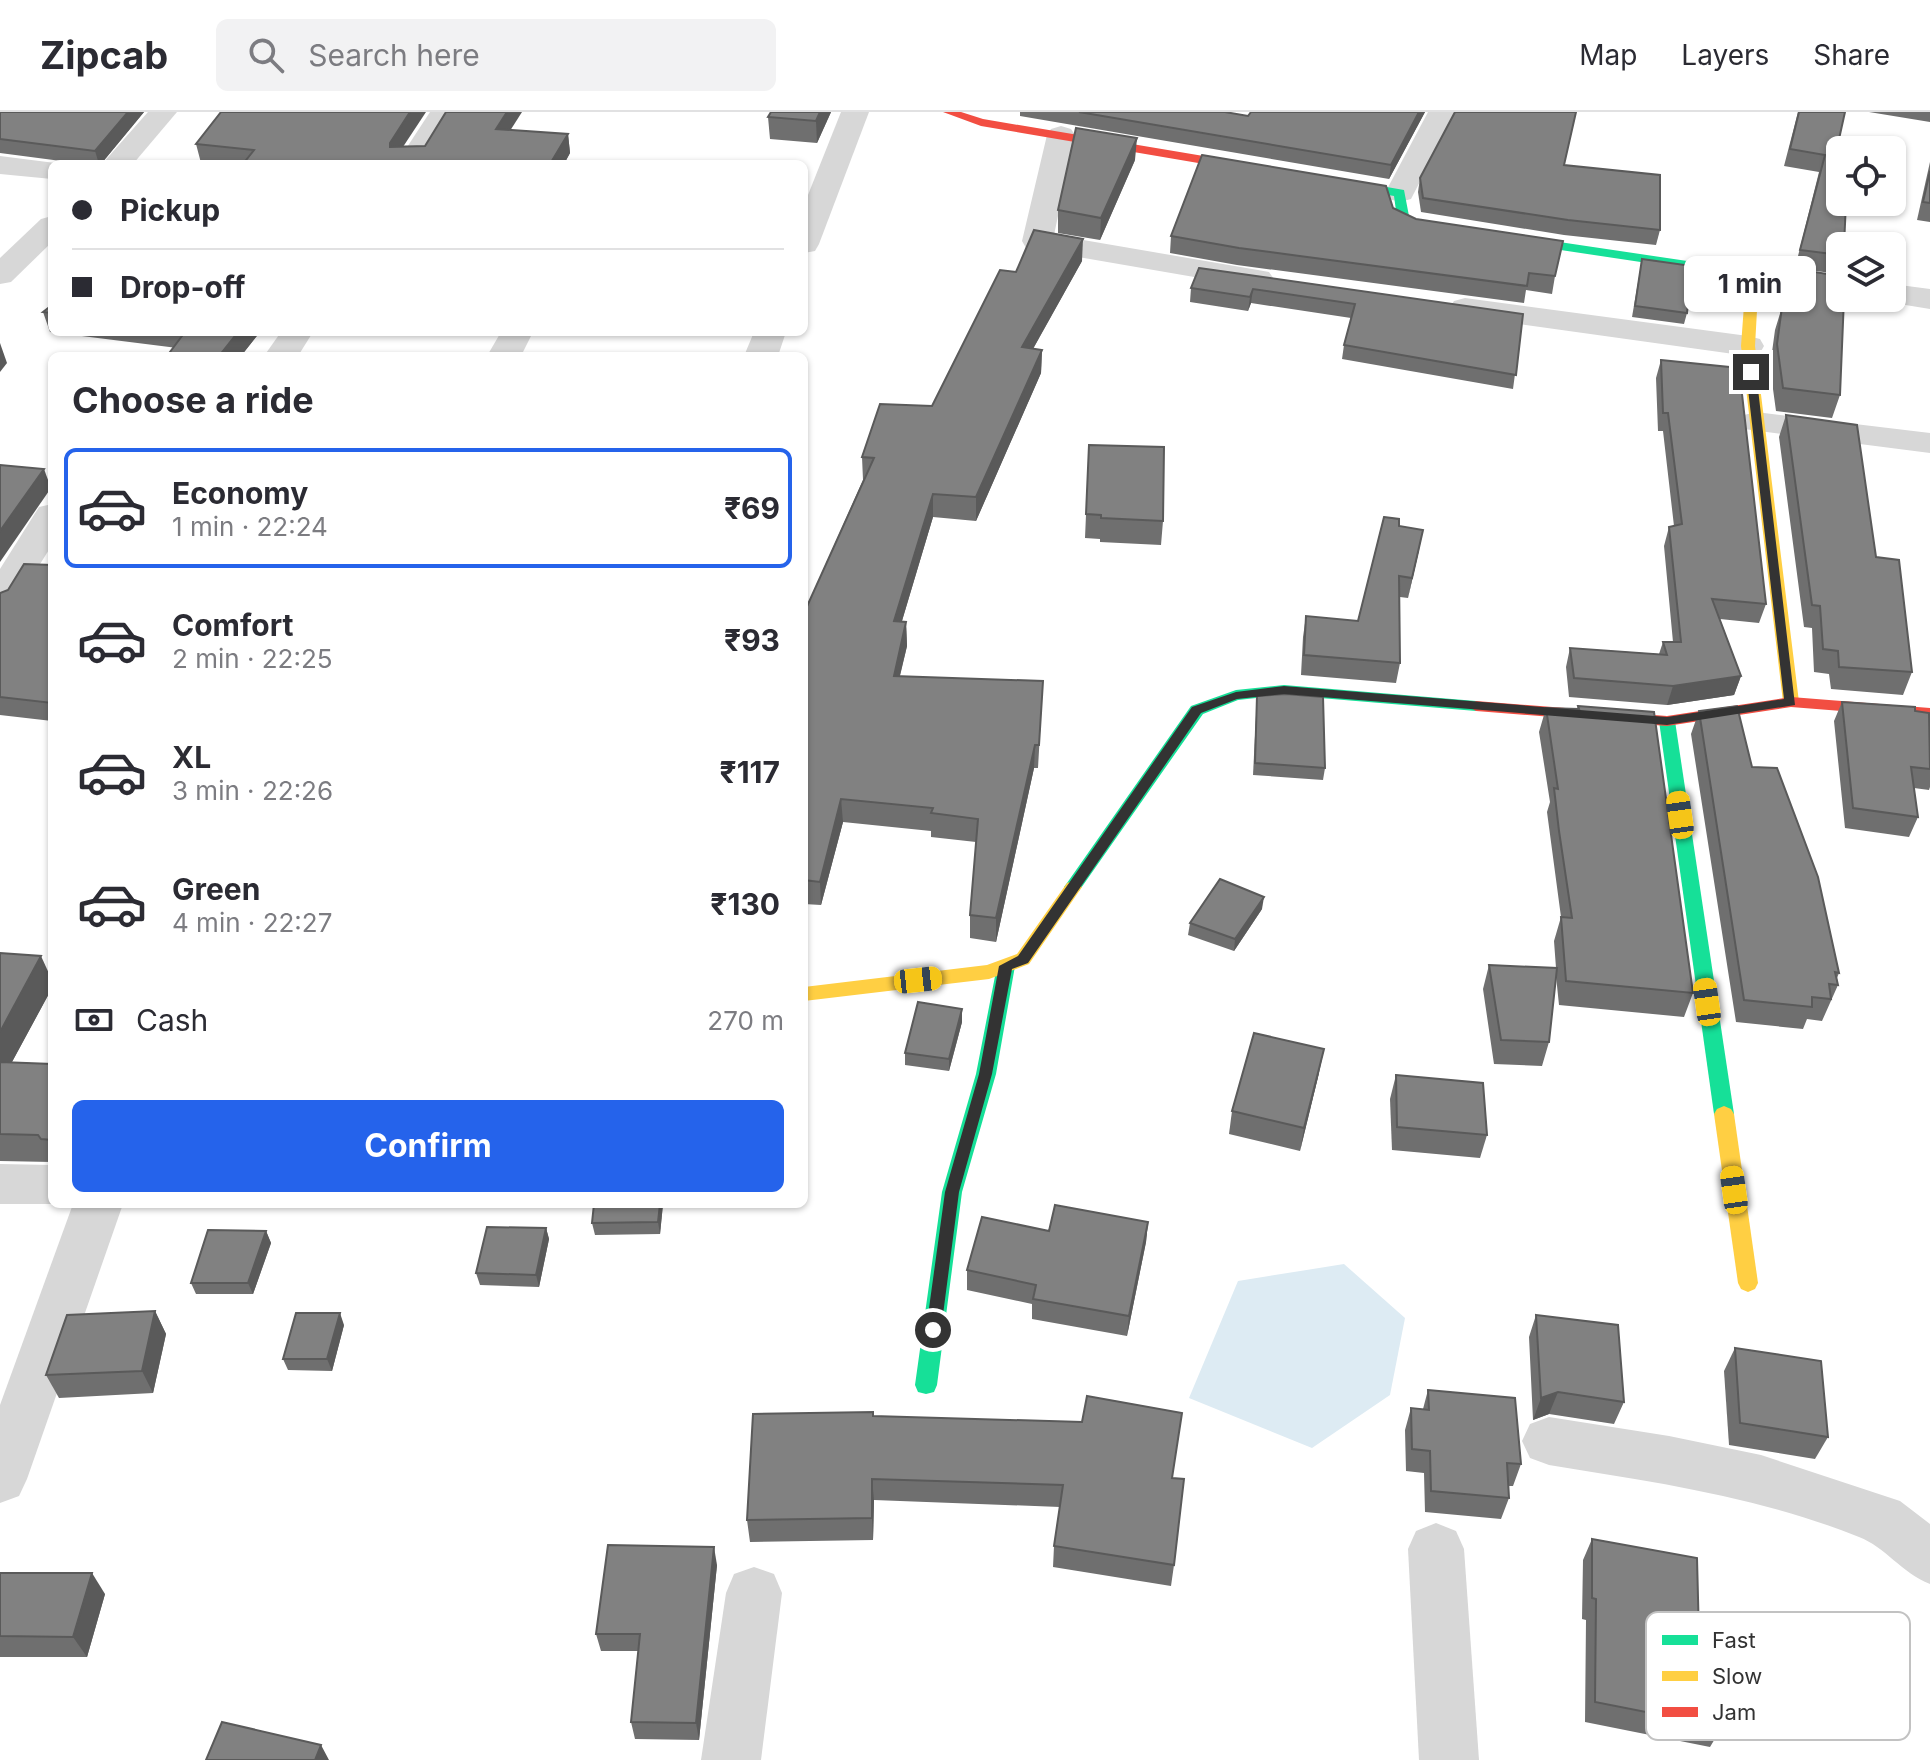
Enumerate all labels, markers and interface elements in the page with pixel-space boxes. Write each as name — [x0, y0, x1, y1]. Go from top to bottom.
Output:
search box — [216, 19, 776, 91]
text: Zipcab — [40, 32, 168, 78]
icon: search — [244, 33, 288, 77]
text: Search here — [308, 37, 480, 73]
text: Map — [1579, 38, 1637, 72]
text: Layers — [1681, 38, 1769, 72]
text: Share — [1813, 38, 1890, 72]
map controls — [1826, 136, 1906, 312]
button: locate — [1826, 136, 1906, 216]
text: Pickup — [120, 192, 220, 228]
button: layers — [1826, 232, 1906, 312]
callout: 1 min — [1685, 256, 1817, 312]
text: 1 min — [1718, 268, 1782, 299]
text: Drop-off — [120, 269, 246, 305]
route end — [1733, 354, 1769, 390]
text: Choose a ride — [72, 378, 314, 422]
icon: car — [76, 472, 148, 544]
text: Economy — [172, 475, 308, 511]
text: ₹69 — [724, 490, 780, 526]
text: 1 min · 22:24 — [172, 511, 328, 542]
icon: car — [76, 604, 148, 676]
text: Comfort — [172, 607, 293, 643]
text: ₹93 — [724, 622, 780, 658]
text: 2 min · 22:25 — [172, 643, 333, 674]
icon: car — [76, 736, 148, 808]
text: XL — [172, 739, 211, 775]
text: ₹117 — [720, 754, 780, 790]
text: 3 min · 22:26 — [172, 775, 333, 806]
car — [1665, 790, 1695, 840]
icon: car — [76, 868, 148, 940]
text: Green — [172, 871, 260, 907]
text: ₹130 — [710, 886, 780, 922]
text: 4 min · 22:27 — [172, 907, 332, 938]
car — [893, 966, 943, 994]
car — [1692, 977, 1722, 1027]
icon: cash — [72, 998, 116, 1042]
text: Cash — [136, 1002, 208, 1038]
text: 270 m — [707, 1005, 784, 1036]
button: Confirm — [72, 1100, 784, 1192]
car — [1719, 1165, 1749, 1215]
route start — [915, 1312, 951, 1348]
legend — [1646, 1612, 1910, 1740]
text: Fast — [1712, 1627, 1756, 1653]
text: Slow — [1712, 1663, 1762, 1689]
text: Jam — [1712, 1699, 1756, 1725]

